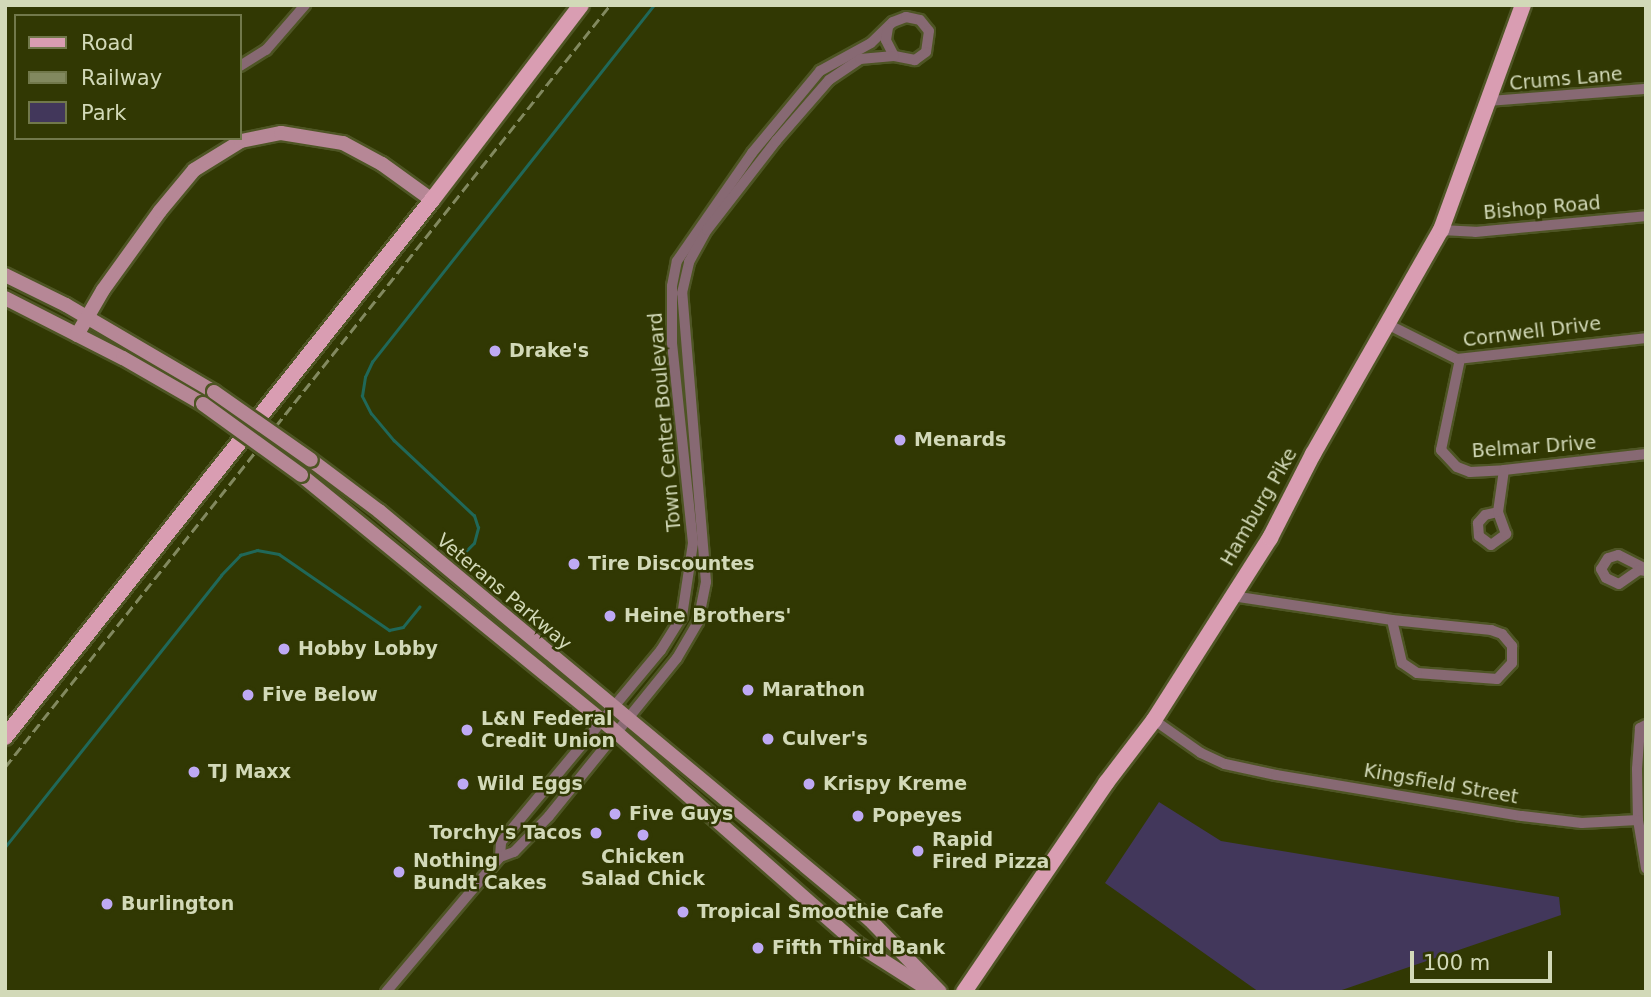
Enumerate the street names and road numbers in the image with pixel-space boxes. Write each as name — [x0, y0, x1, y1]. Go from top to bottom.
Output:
street label: Crums Lane — [1508, 63, 1624, 95]
street label: Bishop Road — [1482, 192, 1602, 224]
street label: Town Center Boulevard — [644, 312, 686, 532]
street label: Cornwell Drive — [1462, 312, 1602, 352]
street label: Belmar Drive — [1471, 431, 1597, 463]
street label: Hamburg Pike — [1216, 444, 1302, 570]
street label: Veterans Parkway — [432, 529, 576, 655]
street label: Kingsfield Street — [1362, 759, 1520, 809]

